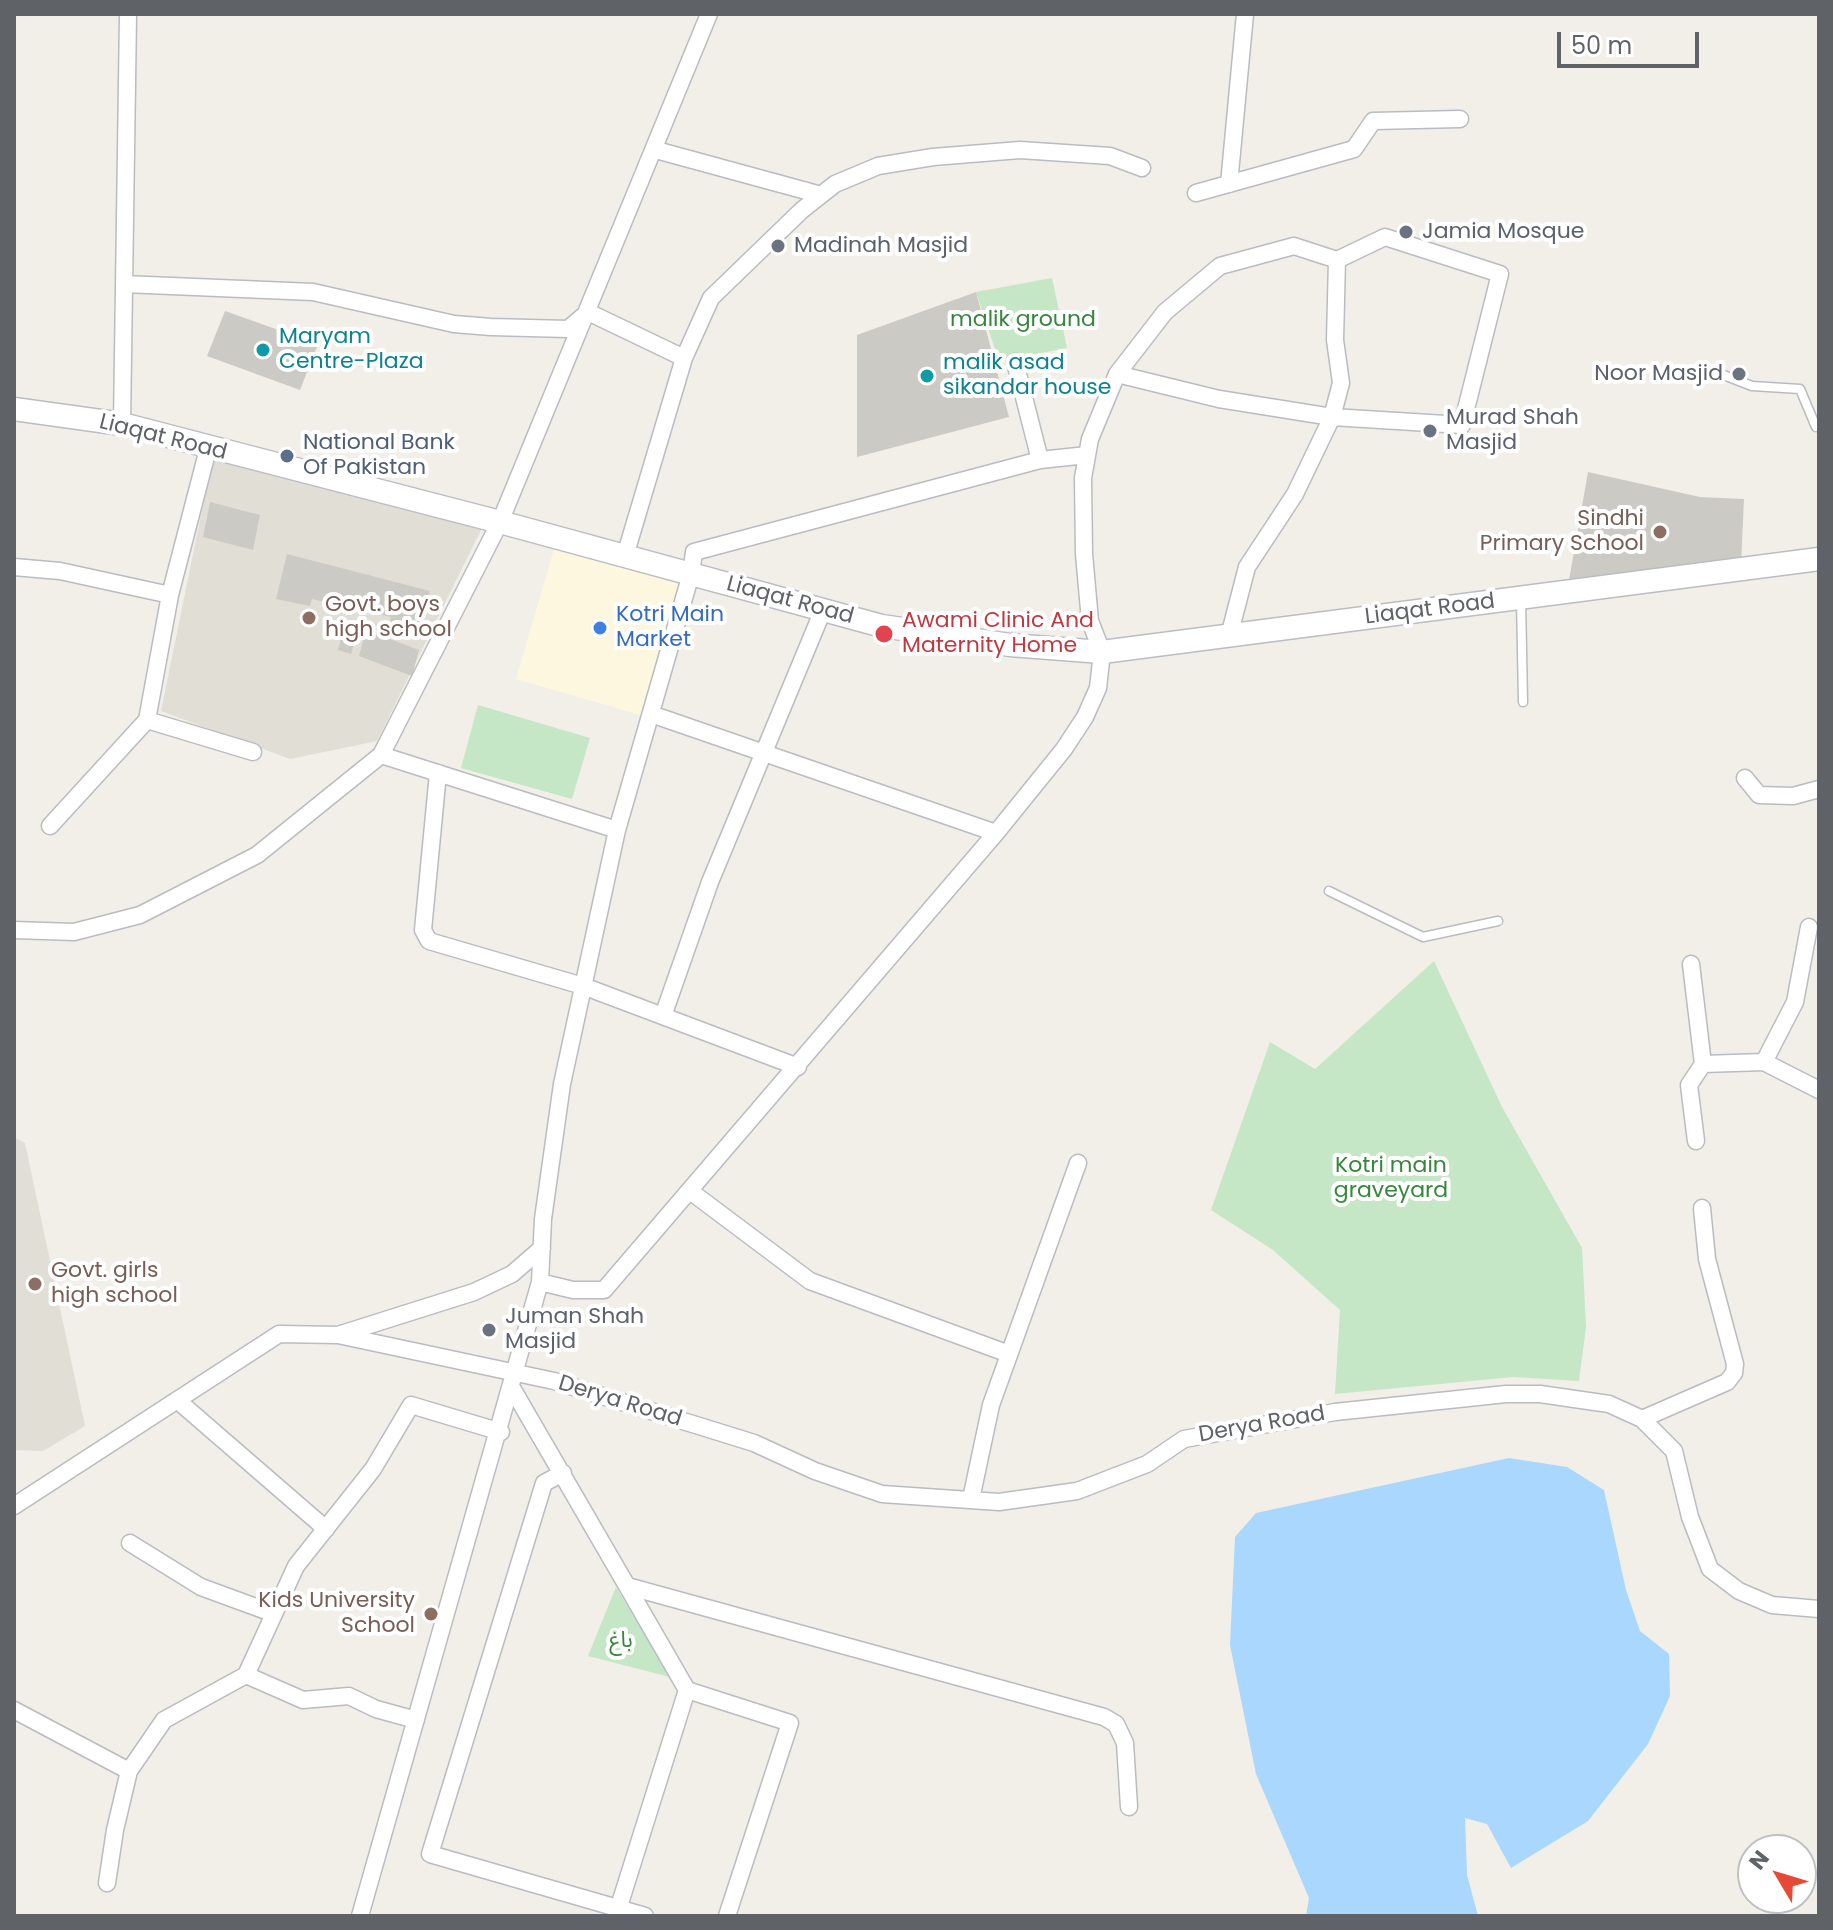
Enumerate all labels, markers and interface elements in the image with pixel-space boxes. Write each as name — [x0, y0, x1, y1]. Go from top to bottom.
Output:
scale bar — [1561, 16, 1703, 66]
text: 50 m — [1571, 29, 1632, 62]
place label: Jamia Mosque — [1422, 219, 1584, 245]
marker: Jamia Mosque — [1397, 223, 1415, 241]
place label: Madinah Masjid — [794, 233, 968, 259]
marker: Madinah Masjid — [769, 237, 787, 255]
park label: malik ground — [950, 307, 1096, 333]
place label: Maryam Centre-Plaza — [279, 324, 424, 376]
marker: Maryam Centre-Plaza — [254, 341, 272, 359]
place label: malik asad sikandar house — [943, 350, 1111, 402]
place label: Noor Masjid — [1594, 361, 1723, 387]
marker: Noor Masjid — [1730, 365, 1748, 383]
marker: malik asad sikandar house — [918, 367, 936, 385]
place label: Murad Shah Masjid — [1446, 405, 1579, 456]
street label: Liaqat Road — [96, 409, 230, 467]
marker: Murad Shah Masjid — [1421, 422, 1439, 440]
place label: National Bank Of Pakistan — [303, 430, 455, 482]
marker: National Bank Of Pakistan — [278, 447, 296, 465]
place label: Sindhi Primary School — [1480, 506, 1644, 558]
marker: Sindhi Primary School — [1651, 523, 1669, 541]
street label: Liaqat Road — [724, 571, 856, 631]
street label: Liaqat Road — [1364, 589, 1496, 631]
place label: Govt. boys high school — [325, 592, 452, 644]
place label: Kotri Main Market — [616, 602, 724, 654]
place label: Awami Clinic And Maternity Home — [902, 608, 1094, 660]
marker: Govt. boys high school — [300, 609, 318, 627]
marker: Kotri Main Market — [591, 619, 609, 637]
marker: Awami Clinic And Maternity Home — [873, 623, 895, 645]
park label: Kotri main graveyard — [1334, 1153, 1448, 1204]
place label: Govt. girls high school — [51, 1258, 178, 1310]
marker: Govt. girls high school — [26, 1275, 44, 1293]
place label: Juman Shah Masjid — [505, 1304, 644, 1356]
marker: Juman Shah Masjid — [480, 1321, 498, 1339]
street label: Derya Road — [555, 1371, 685, 1433]
street label: Derya Road — [1197, 1401, 1327, 1449]
place label: Kids University School — [258, 1588, 415, 1640]
marker: Kids University School — [422, 1605, 440, 1623]
park label: باغ — [609, 1628, 633, 1654]
north arrow — [1737, 1834, 1817, 1914]
text: N — [1742, 1844, 1777, 1876]

